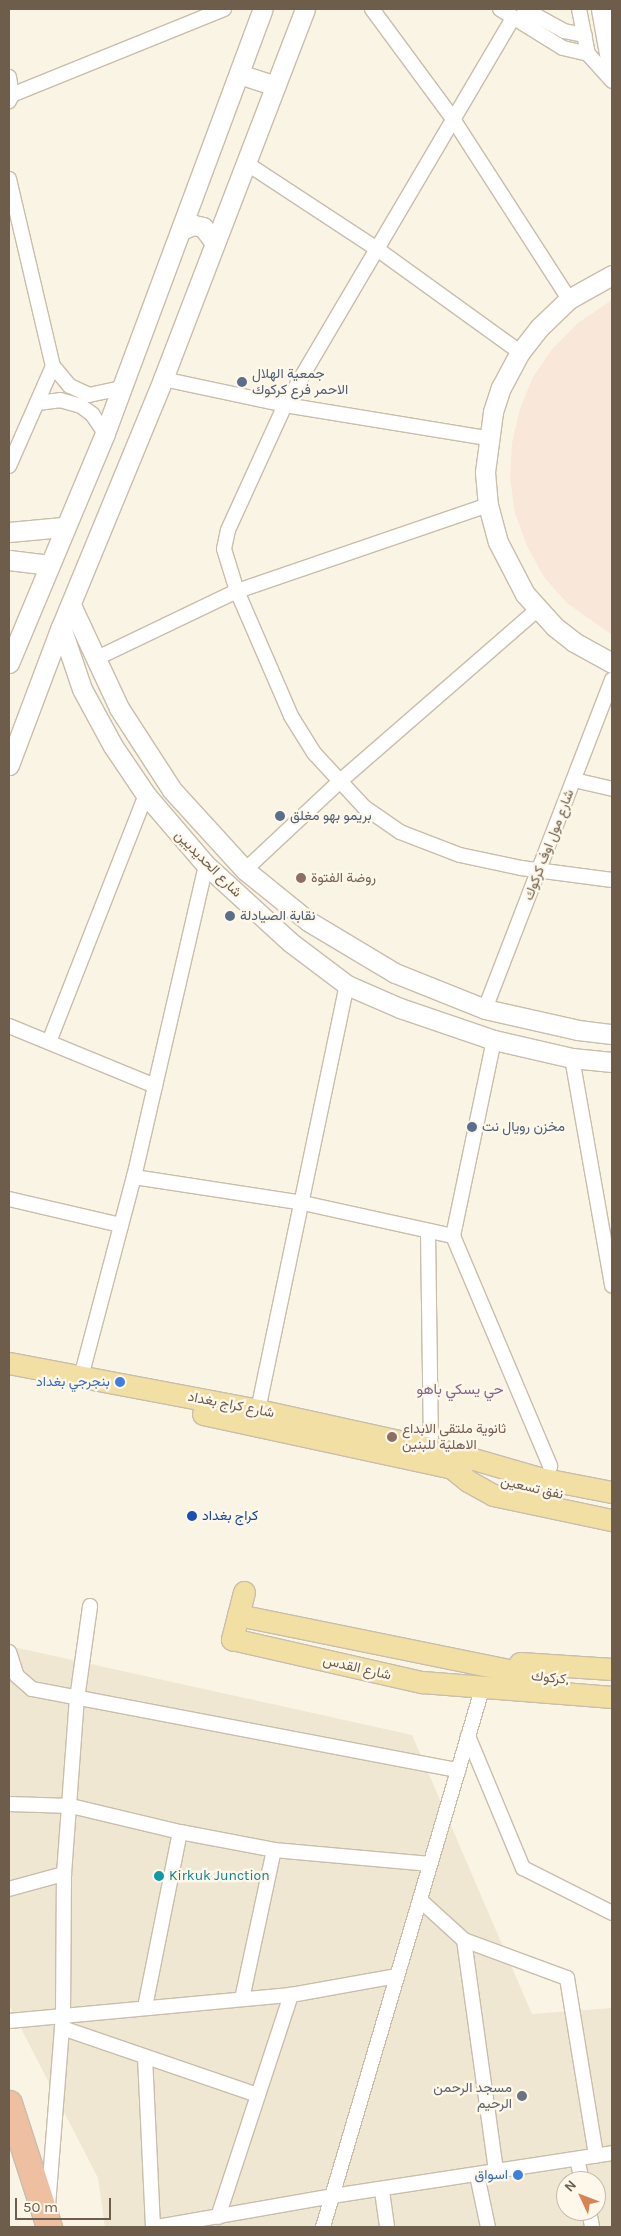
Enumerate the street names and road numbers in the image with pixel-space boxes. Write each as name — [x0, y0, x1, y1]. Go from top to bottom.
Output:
street label: شارع مول اوف كركوك — [520, 787, 578, 903]
street label: شارع الحديديين — [171, 827, 245, 901]
street label: شارع كراج بغداد — [186, 1388, 276, 1422]
street label: نفق تسعين — [499, 1473, 565, 1503]
street label: شارع القدس — [321, 1652, 393, 1684]
street label: كركوك, — [530, 1668, 570, 1688]

